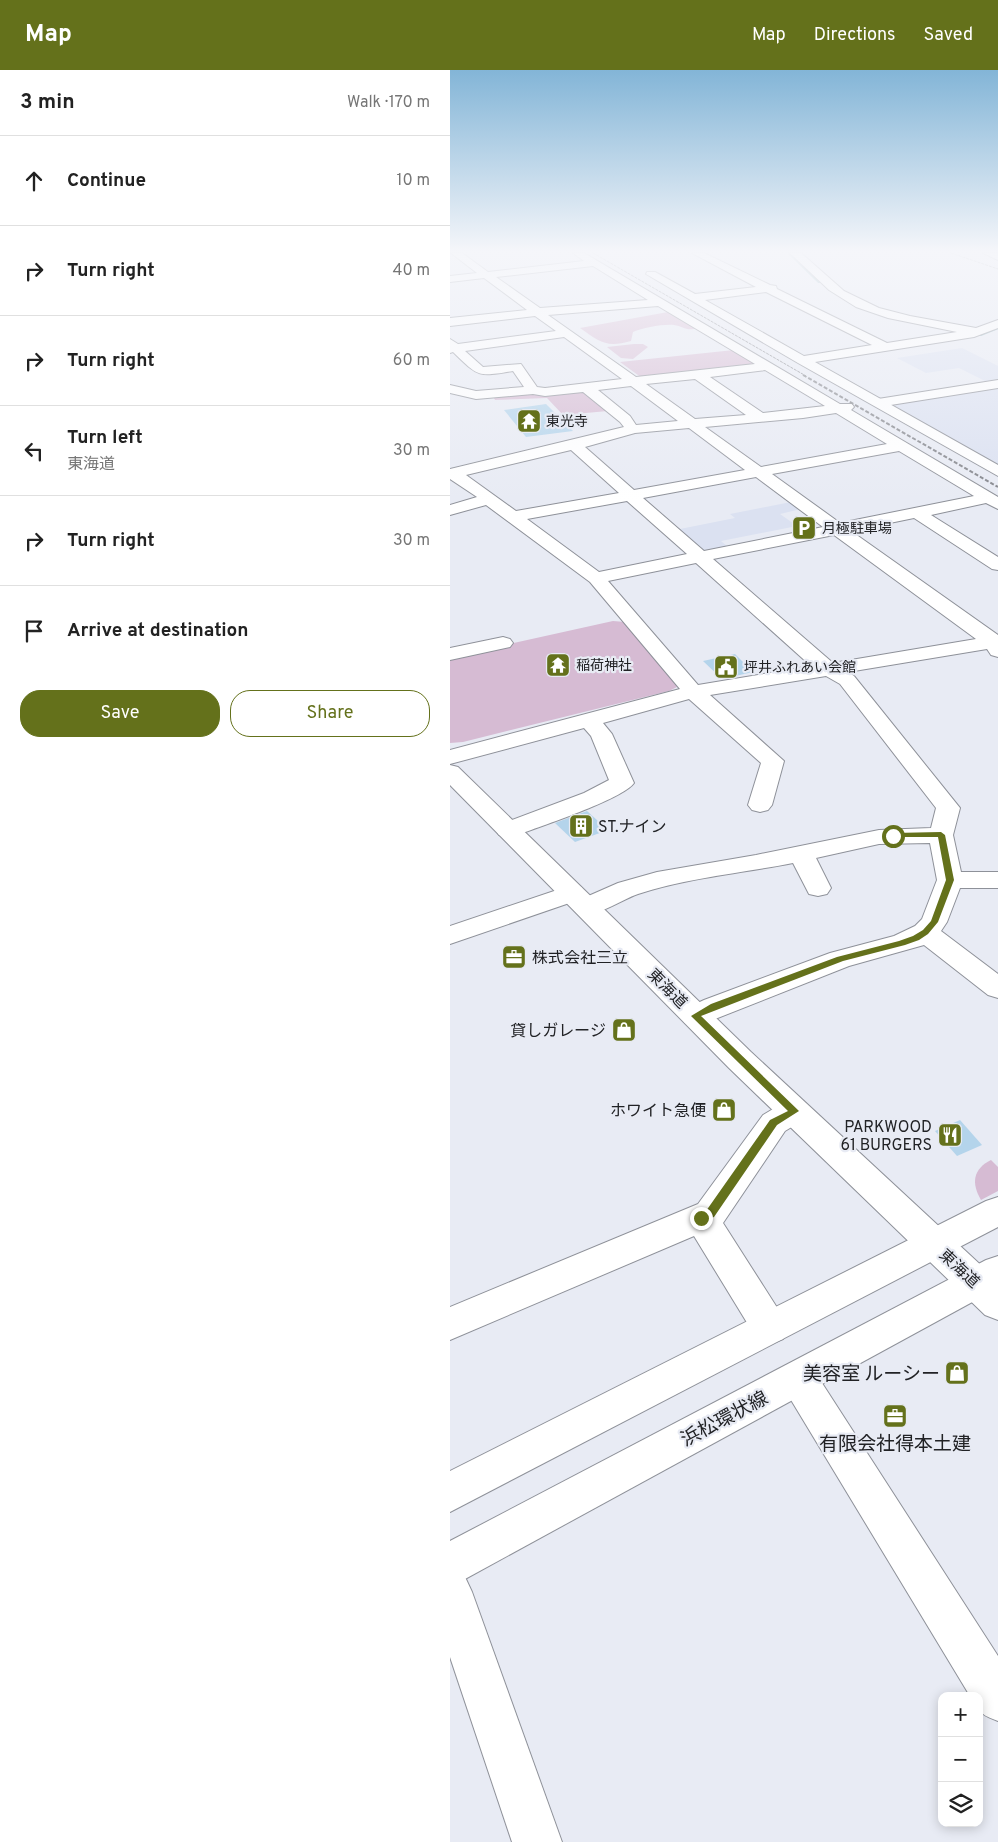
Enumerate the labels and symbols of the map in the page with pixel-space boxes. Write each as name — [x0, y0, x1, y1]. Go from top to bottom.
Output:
temple icon: 東光寺 — [516, 408, 542, 434]
place label: 東光寺 — [546, 414, 588, 431]
parking icon: 月極駐車場 — [791, 515, 817, 541]
place label: 月極駐車場 — [822, 521, 892, 538]
temple icon: 稲荷神社 — [545, 652, 571, 678]
public building icon: 坪井ふれあい会館 — [713, 654, 739, 680]
place label: 稲荷神社 — [576, 658, 632, 675]
place label: 坪井ふれあい会館 — [744, 659, 856, 677]
building icon: ST.ナイン — [568, 813, 594, 839]
place label: ST.ナイン — [598, 818, 667, 838]
route start — [882, 825, 905, 848]
office icon: 株式会社三立 — [501, 944, 527, 970]
place label: 株式会社三立 — [532, 949, 628, 969]
street label: 東海道 — [643, 965, 691, 1013]
shop icon: 貸しガレージ — [611, 1017, 637, 1043]
place label: 貸しガレージ — [510, 1022, 606, 1042]
shop icon: ホワイト急便 — [711, 1097, 737, 1123]
place label: ホワイト急便 — [610, 1102, 706, 1122]
place label: PARKWOOD 61 BURGERS — [840, 1118, 932, 1156]
restaurant icon: PARKWOOD 61 BURGERS — [937, 1122, 963, 1148]
route end — [690, 1207, 713, 1230]
street label: 東海道 — [934, 1246, 983, 1293]
shop icon: 美容室 ルーシー — [944, 1360, 970, 1386]
place label: 美容室 ルーシー — [803, 1363, 940, 1387]
street label: 浜松環状線 — [677, 1387, 773, 1453]
office icon: 有限会社得本土建 — [882, 1403, 908, 1429]
place label: 有限会社得本土建 — [819, 1433, 971, 1457]

